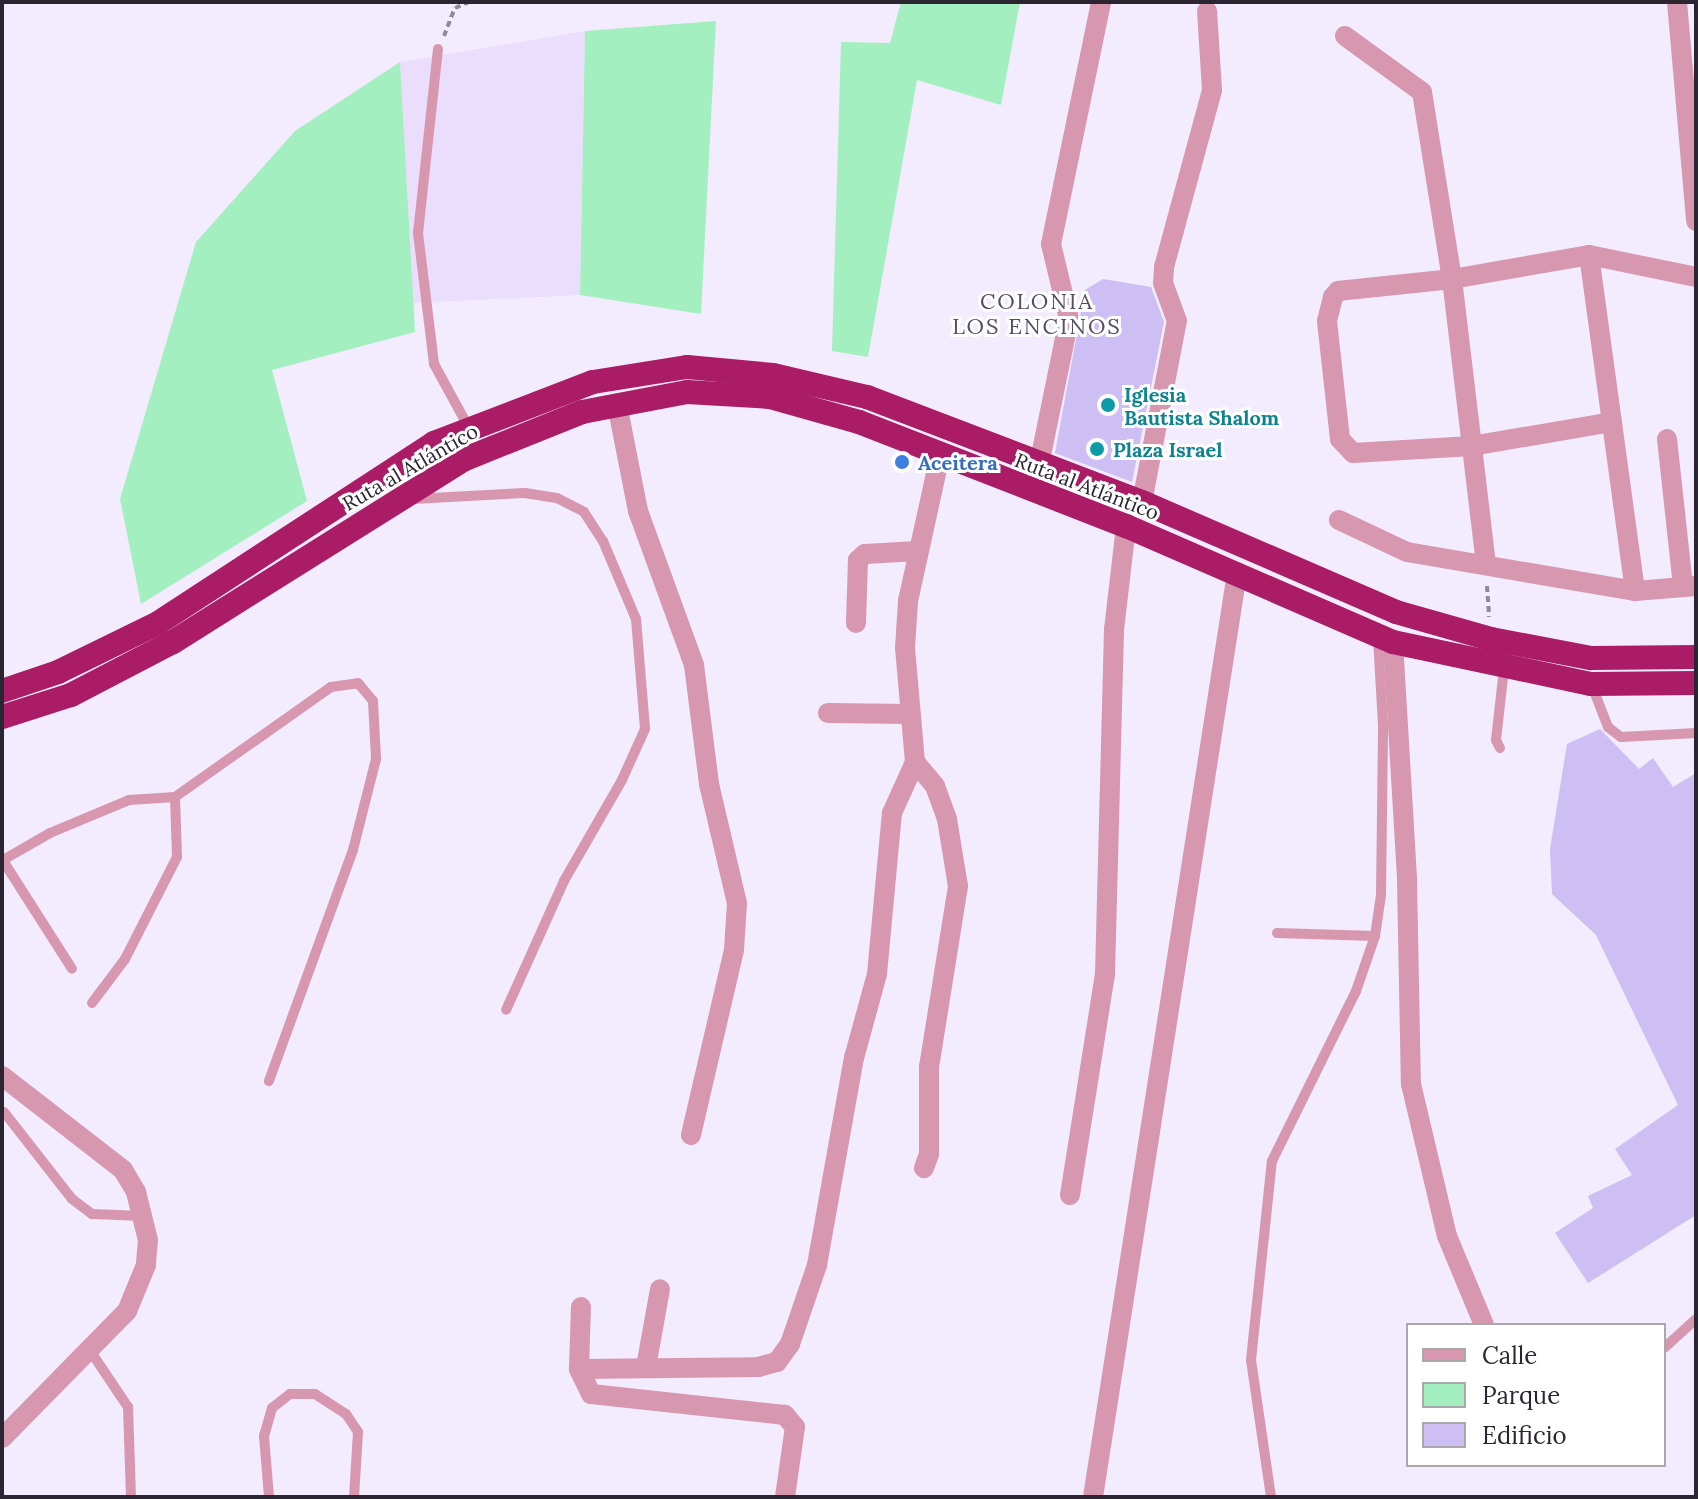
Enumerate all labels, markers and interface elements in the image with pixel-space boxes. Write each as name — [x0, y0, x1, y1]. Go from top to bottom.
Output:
district label: COLONIA LOS ENCINOS — [952, 288, 1122, 340]
place label: Iglesia Bautista Shalom — [1124, 382, 1279, 429]
marker: Iglesia Bautista Shalom — [1099, 396, 1117, 414]
street label: Ruta al Atlántico — [338, 419, 482, 515]
place label: Plaza Israel — [1113, 437, 1223, 461]
marker: Plaza Israel — [1088, 440, 1106, 458]
street label: Ruta al Atlántico — [1012, 448, 1162, 524]
place label: Aceitera — [918, 450, 998, 474]
marker: Aceitera — [893, 453, 911, 471]
legend — [1406, 1323, 1666, 1467]
text: Calle — [1482, 1340, 1537, 1371]
text: Parque — [1482, 1380, 1560, 1411]
text: Edificio — [1482, 1420, 1567, 1451]

